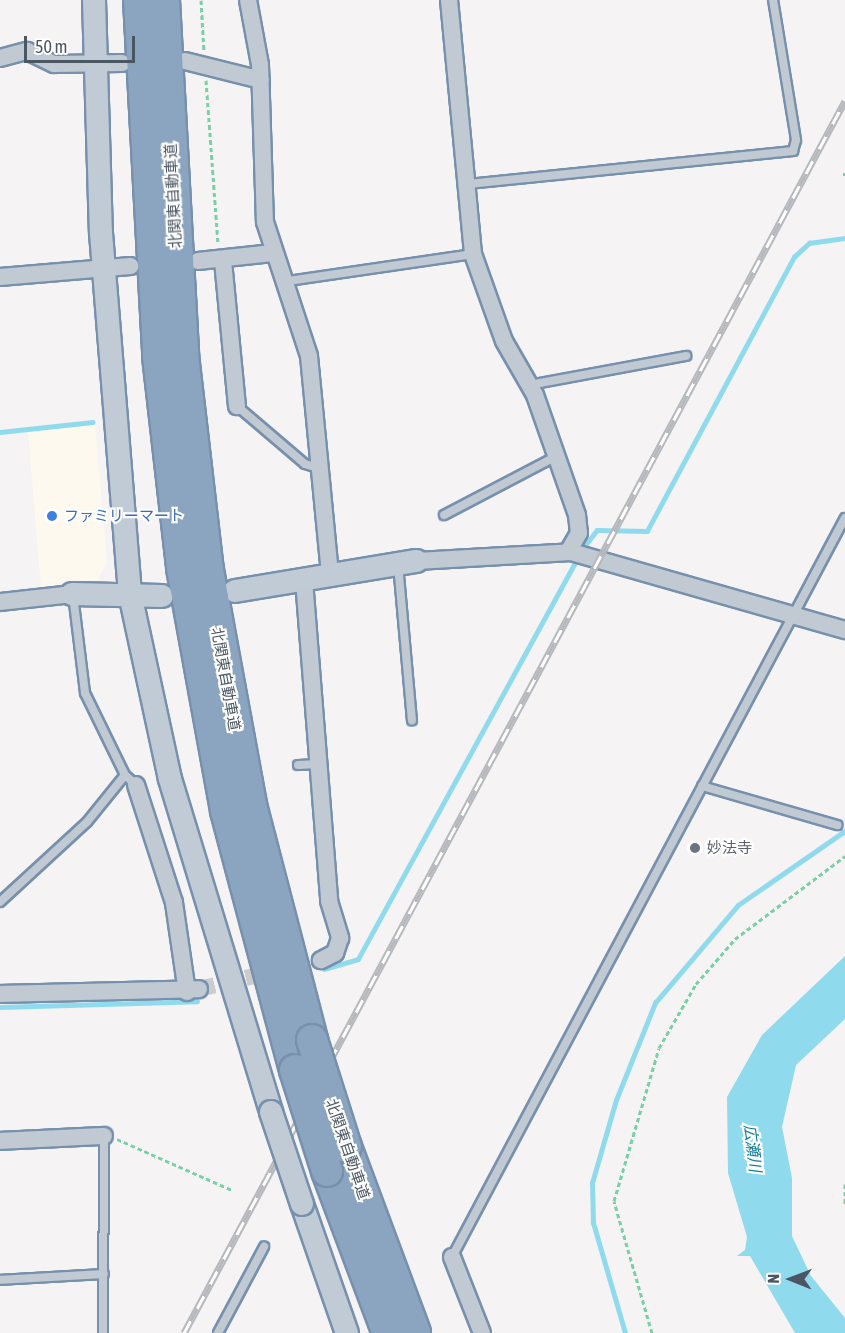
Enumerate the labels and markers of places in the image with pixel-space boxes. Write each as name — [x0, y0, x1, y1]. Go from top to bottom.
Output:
place label: ファミリーマート — [64, 507, 184, 525]
marker: ファミリーマート — [45, 509, 59, 523]
place label: 妙法寺 — [707, 839, 752, 857]
marker: 妙法寺 — [688, 841, 702, 855]

